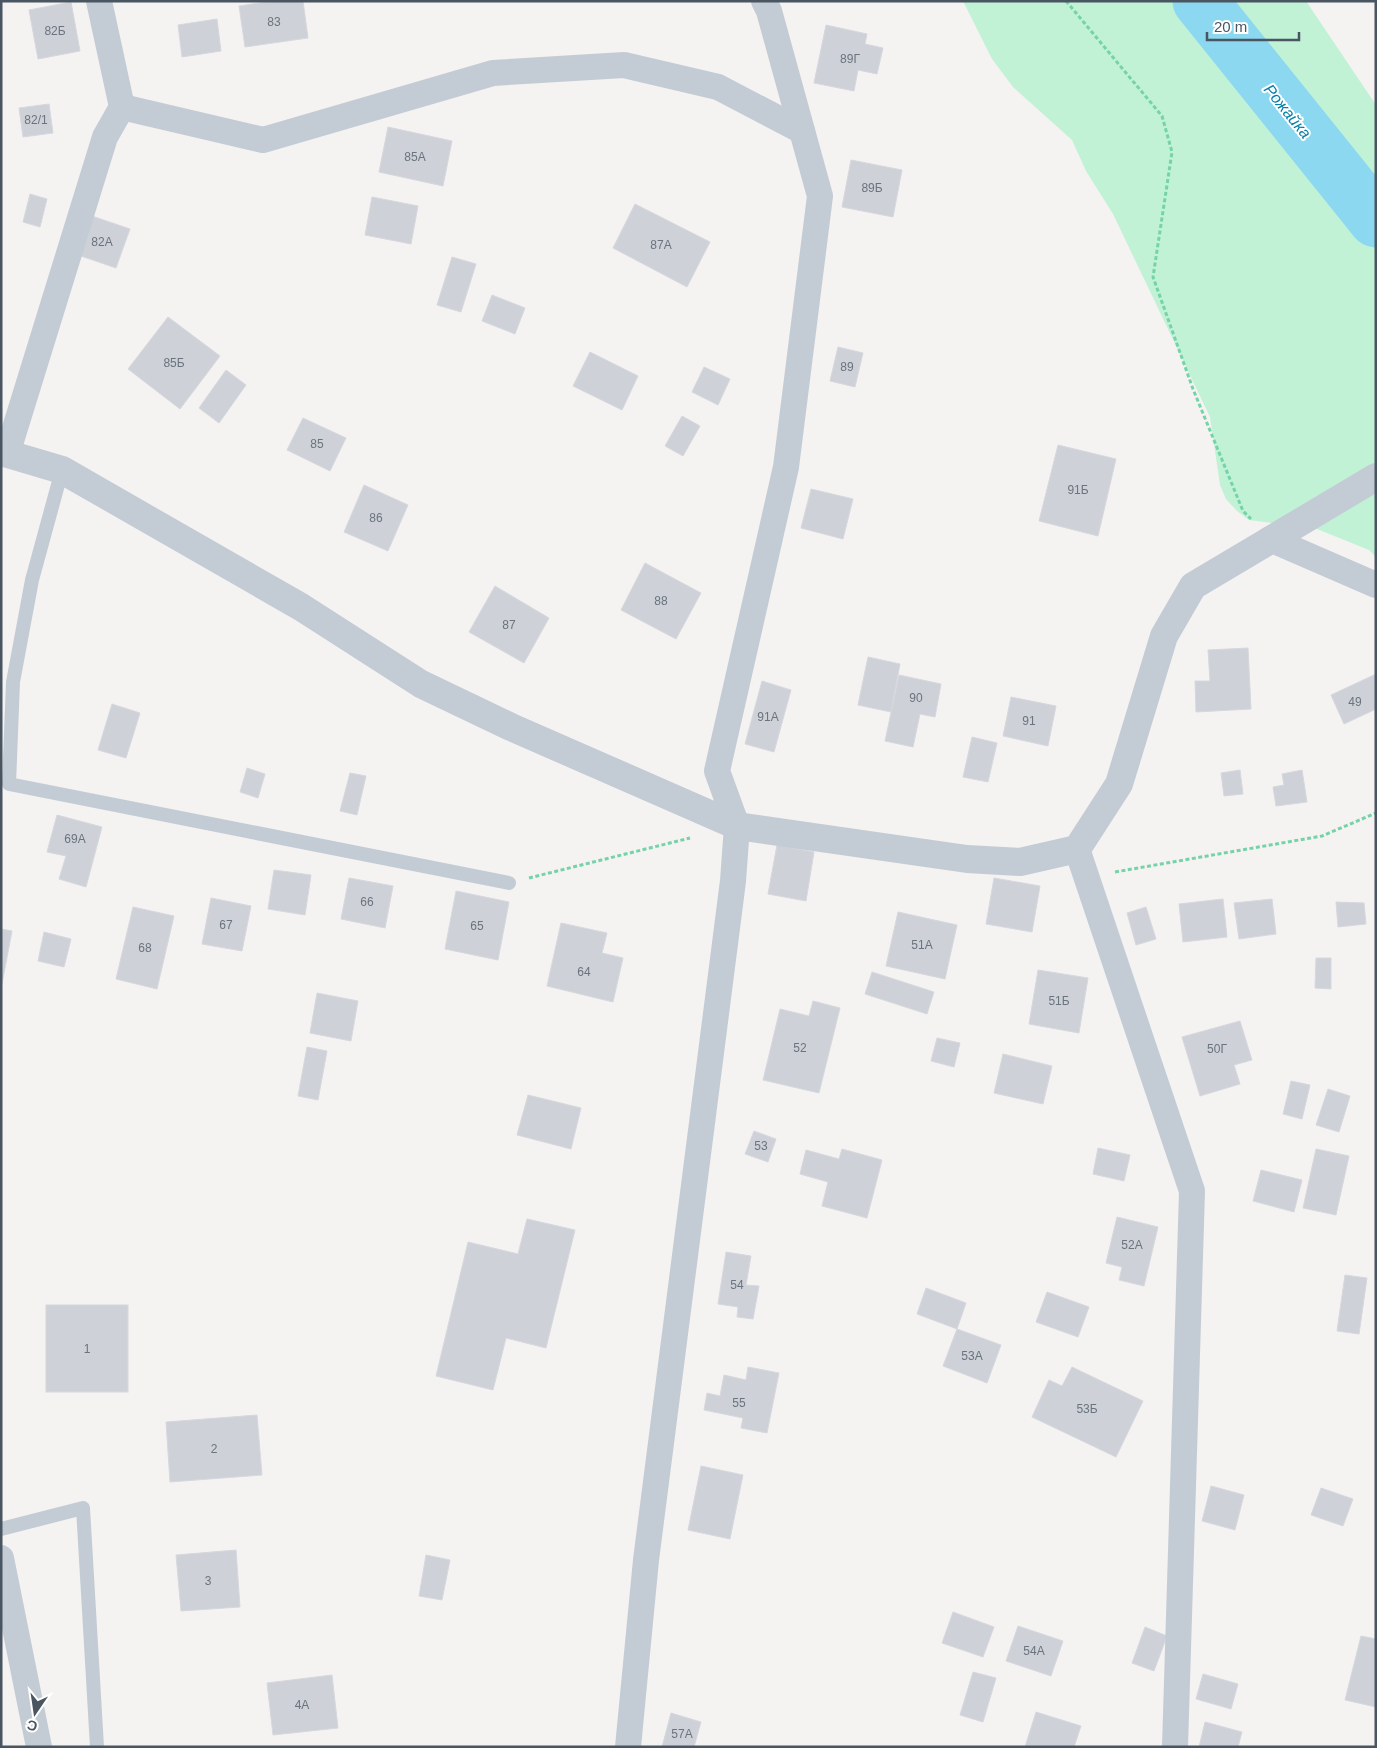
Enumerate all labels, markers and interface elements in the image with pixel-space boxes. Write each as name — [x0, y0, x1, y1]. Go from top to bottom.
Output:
scale bar — [1207, 10, 1300, 42]
house number: 83 — [267, 15, 281, 29]
text: 20 m — [1214, 18, 1247, 35]
house number: 82Б — [44, 24, 66, 38]
house number: 89Г — [840, 52, 860, 66]
water label: Рожайка — [1261, 81, 1315, 142]
house number: 82/1 — [24, 113, 48, 127]
house number: 85А — [404, 150, 426, 164]
house number: 89Б — [861, 181, 883, 195]
house number: 82А — [91, 235, 113, 249]
house number: 87А — [650, 238, 672, 252]
house number: 85Б — [163, 356, 185, 370]
house number: 89 — [840, 360, 854, 374]
house number: 85 — [310, 437, 324, 451]
house number: 91Б — [1067, 483, 1089, 497]
house number: 86 — [369, 511, 383, 525]
house number: 88 — [654, 594, 668, 608]
house number: 87 — [502, 618, 516, 632]
house number: 90 — [909, 691, 923, 705]
house number: 49 — [1348, 695, 1362, 709]
house number: 91А — [757, 710, 779, 724]
house number: 91 — [1022, 714, 1036, 728]
house number: 69А — [64, 832, 86, 846]
house number: 66 — [360, 895, 374, 909]
house number: 67 — [219, 918, 233, 932]
house number: 65 — [470, 919, 484, 933]
house number: 51А — [911, 938, 933, 952]
house number: 68 — [138, 941, 152, 955]
house number: 64 — [577, 965, 591, 979]
house number: 51Б — [1048, 994, 1070, 1008]
house number: 52 — [793, 1041, 807, 1055]
house number: 50Г — [1207, 1042, 1227, 1056]
house number: 53 — [754, 1139, 768, 1153]
house number: 52А — [1121, 1238, 1143, 1252]
house number: 54 — [730, 1278, 744, 1292]
house number: 1 — [84, 1342, 91, 1356]
house number: 53А — [961, 1349, 983, 1363]
house number: 55 — [732, 1396, 746, 1410]
house number: 53Б — [1076, 1402, 1098, 1416]
house number: 2 — [211, 1442, 218, 1456]
house number: 3 — [205, 1574, 212, 1588]
house number: 54А — [1023, 1644, 1045, 1658]
north arrow — [10, 1688, 60, 1738]
house number: 4А — [295, 1698, 309, 1712]
text: С — [25, 1717, 39, 1735]
house number: 57А — [671, 1727, 693, 1741]

